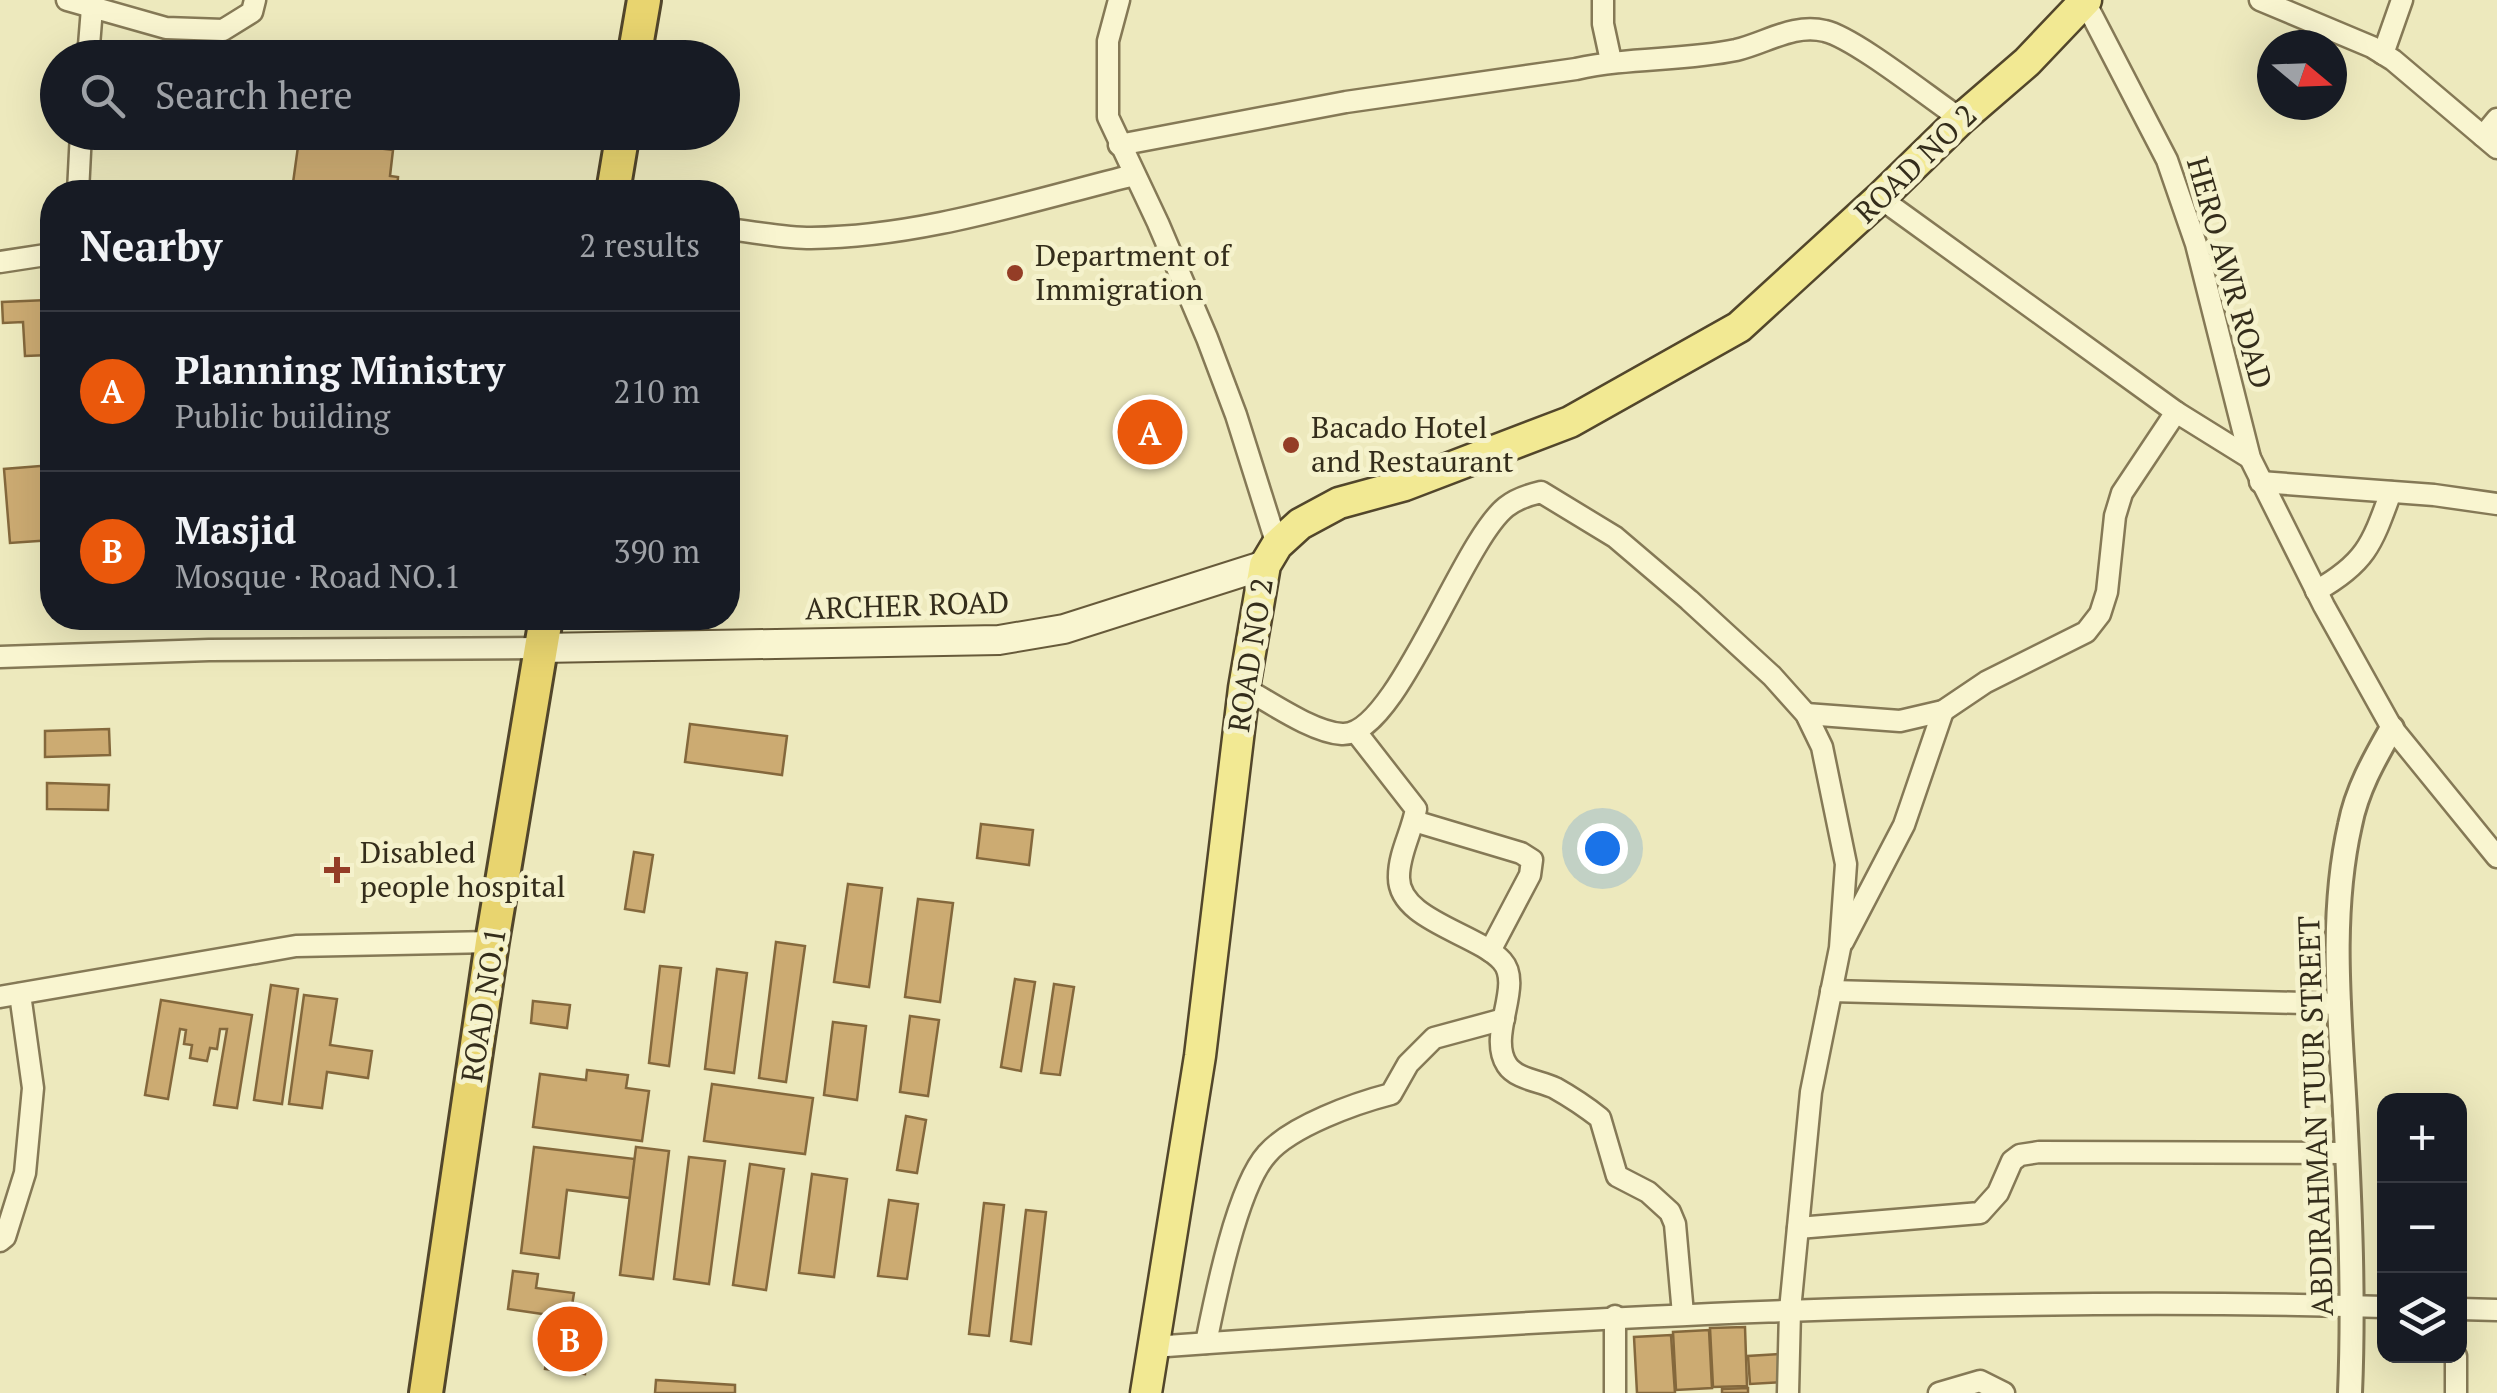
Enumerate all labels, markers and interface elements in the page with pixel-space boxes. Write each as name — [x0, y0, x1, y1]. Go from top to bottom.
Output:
north arrow — [2257, 30, 2347, 120]
search box — [40, 40, 740, 150]
icon: search — [75, 68, 130, 123]
text: Search here — [155, 70, 353, 120]
street label: ROAD NO 2 — [1846, 95, 1985, 232]
street label: HERO AWR ROAD — [2178, 152, 2282, 393]
text: Nearby — [80, 217, 222, 273]
text: 2 results — [579, 224, 700, 266]
place label: Department of Immigration — [1035, 235, 1232, 309]
marker: Department of Immigration — [1004, 262, 1026, 284]
text: Planning Ministry — [175, 345, 505, 395]
text: A — [101, 370, 124, 412]
text: 210 m — [613, 370, 700, 412]
pin: A — [1118, 394, 1182, 470]
text: Public building — [175, 395, 390, 437]
place label: Bacado Hotel and Restaurant — [1311, 407, 1514, 481]
marker: Bacado Hotel and Restaurant — [1280, 434, 1302, 456]
text: Masjid — [175, 505, 296, 555]
text: B — [102, 530, 123, 572]
text: 390 m — [613, 530, 700, 572]
text: Mosque · Road NO.1 — [175, 555, 461, 597]
street label: ROAD NO 2 — [1218, 575, 1282, 735]
street label: ARCHER ROAD — [804, 581, 1010, 629]
your location — [1577, 823, 1628, 874]
place label: Disabled people hospital — [360, 832, 566, 906]
marker: Disabled people hospital — [324, 857, 350, 883]
street label: ABDIRAHMAN TUUR STREET — [2288, 915, 2342, 1317]
street label: ROAD NO.1 — [451, 925, 515, 1085]
map controls — [2377, 1093, 2467, 1363]
button: + — [2377, 1093, 2467, 1183]
button: − — [2377, 1183, 2467, 1273]
button: layers — [2377, 1273, 2467, 1363]
pin: B — [538, 1302, 602, 1376]

